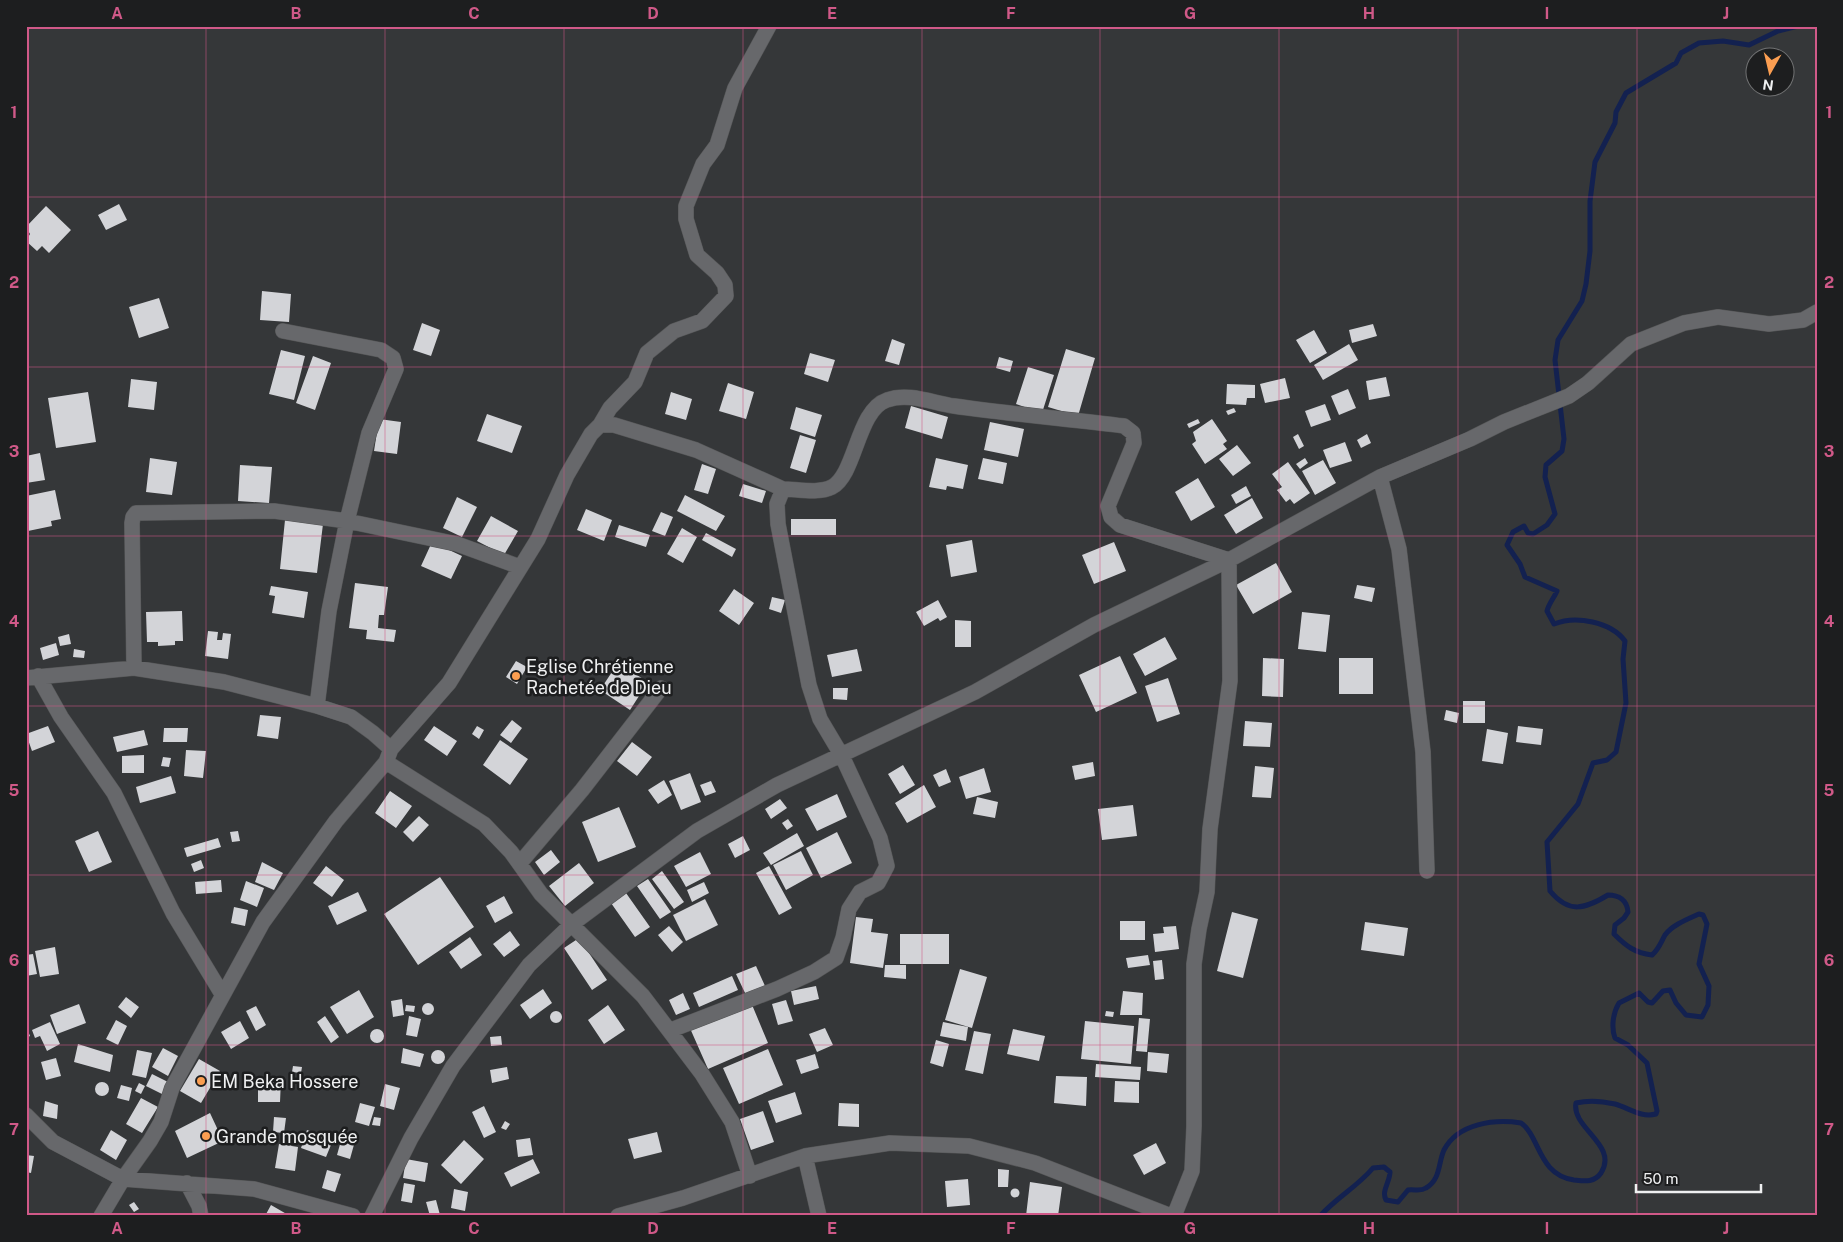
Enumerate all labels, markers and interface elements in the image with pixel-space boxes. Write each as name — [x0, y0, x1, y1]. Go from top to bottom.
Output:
text: A — [111, 4, 123, 23]
text: B — [291, 4, 302, 23]
text: C — [468, 4, 480, 23]
text: D — [647, 4, 659, 23]
text: E — [827, 4, 837, 23]
text: F — [1006, 4, 1016, 23]
text: G — [1184, 4, 1196, 23]
text: H — [1363, 4, 1375, 23]
text: I — [1545, 4, 1549, 23]
text: J — [1723, 4, 1729, 23]
north arrow — [1746, 48, 1796, 98]
text: N — [1762, 76, 1775, 94]
text: 1 — [11, 103, 17, 122]
text: 1 — [1826, 103, 1832, 122]
text: 2 — [9, 273, 19, 292]
text: 2 — [1824, 273, 1834, 292]
text: 3 — [9, 442, 19, 461]
text: 3 — [1824, 442, 1834, 461]
text: 4 — [9, 612, 20, 631]
text: 4 — [1824, 612, 1835, 631]
place label: Eglise Chrétienne Rachetée de Dieu — [526, 656, 674, 698]
marker: Eglise Chrétienne Rachetée de Dieu — [510, 670, 522, 682]
text: 5 — [9, 781, 20, 800]
text: 5 — [1824, 781, 1835, 800]
text: 6 — [9, 951, 19, 970]
text: 6 — [1824, 951, 1834, 970]
place label: EM Beka Hossere — [211, 1071, 358, 1092]
marker: EM Beka Hossere — [195, 1075, 207, 1087]
text: 7 — [9, 1120, 19, 1139]
text: 7 — [1824, 1120, 1834, 1139]
place label: Grande mosquée — [216, 1126, 358, 1147]
marker: Grande mosquée — [200, 1130, 212, 1142]
scale bar — [1636, 1162, 1760, 1194]
text: 50 m — [1643, 1170, 1678, 1187]
text: A — [111, 1219, 123, 1238]
text: B — [291, 1219, 302, 1238]
text: C — [468, 1219, 480, 1238]
text: D — [647, 1219, 659, 1238]
text: E — [827, 1219, 837, 1238]
text: F — [1006, 1219, 1016, 1238]
text: G — [1184, 1219, 1196, 1238]
text: H — [1363, 1219, 1375, 1238]
text: I — [1545, 1219, 1549, 1238]
text: J — [1723, 1219, 1729, 1238]

